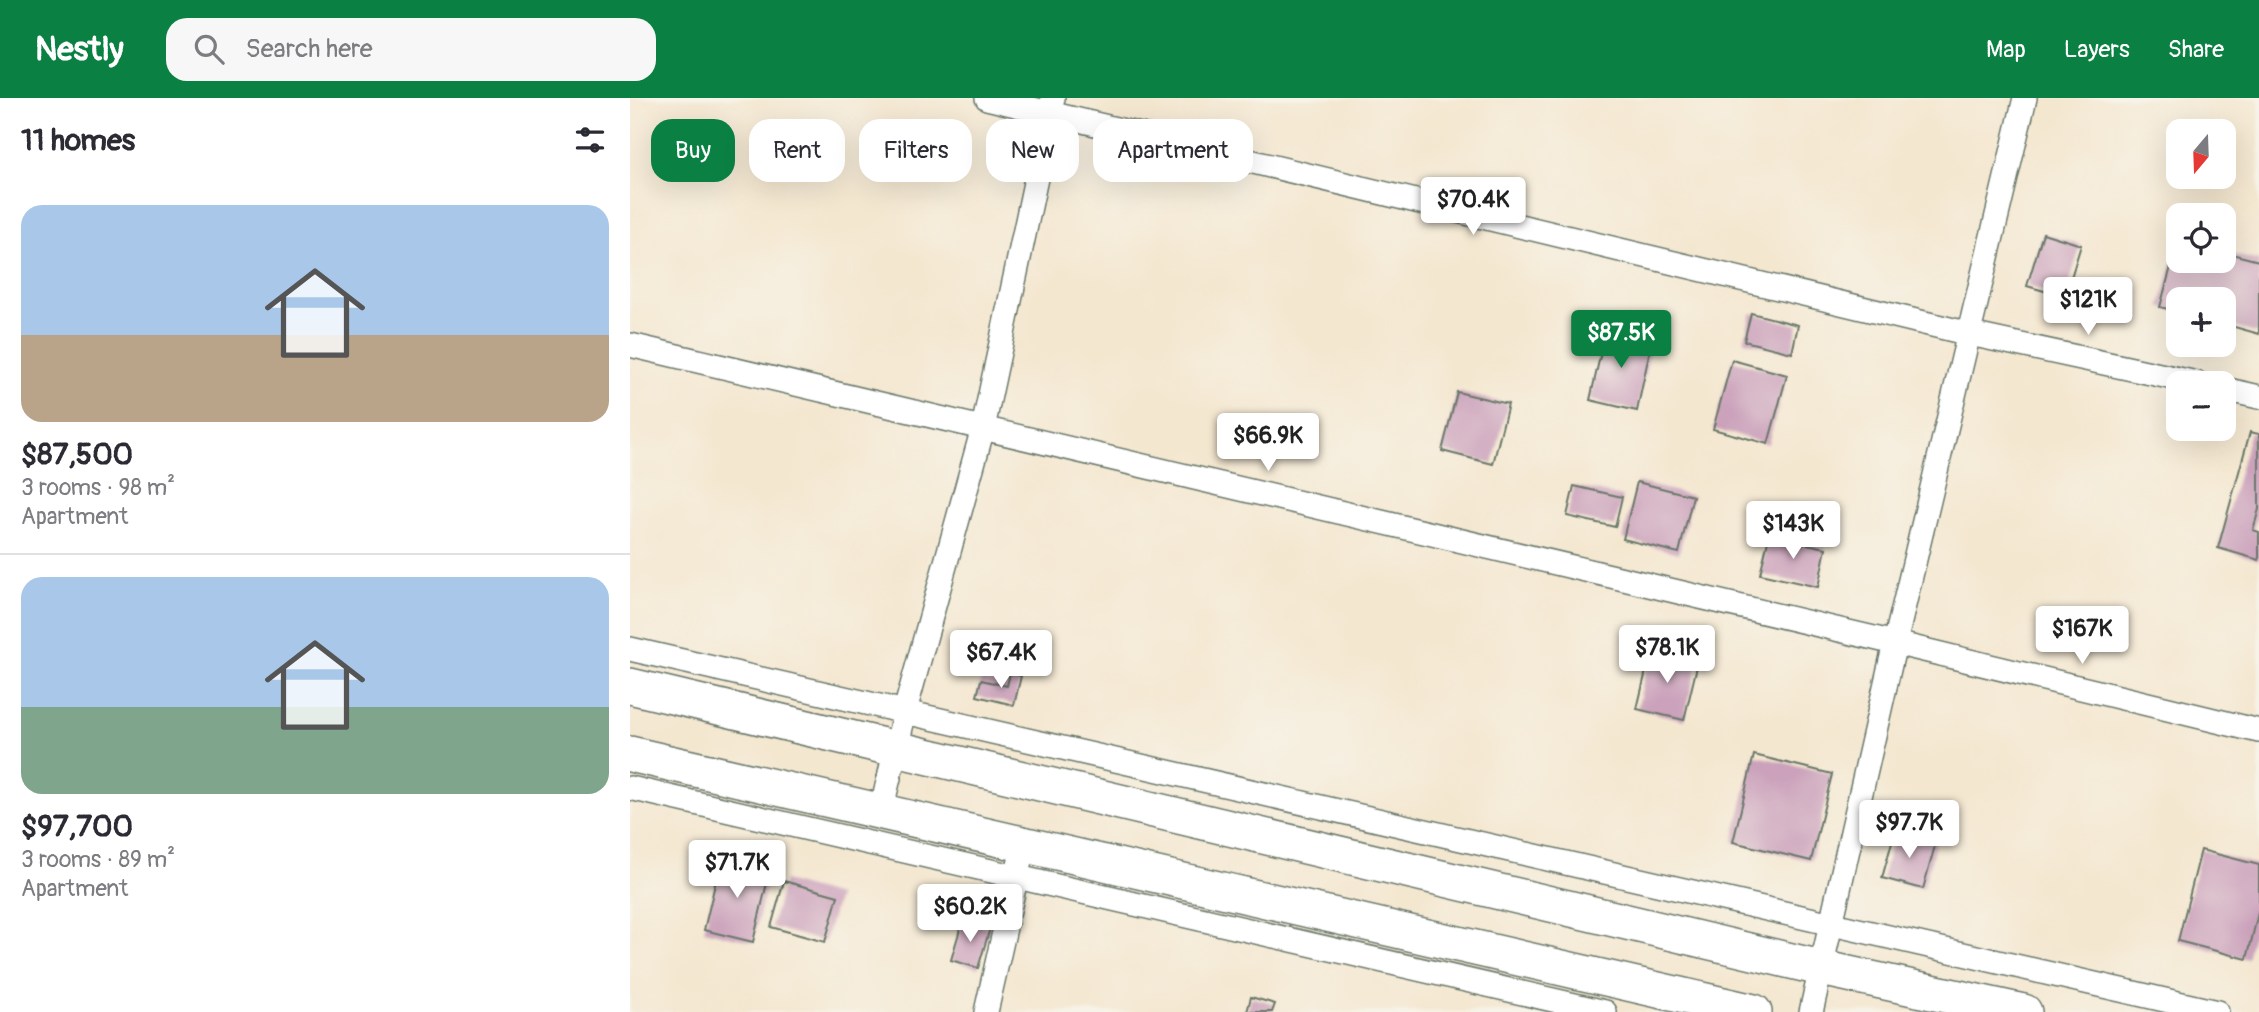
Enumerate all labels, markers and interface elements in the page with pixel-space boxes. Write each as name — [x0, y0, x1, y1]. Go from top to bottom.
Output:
search box — [166, 18, 656, 81]
text: Nestly — [35, 29, 124, 70]
icon: search — [190, 30, 228, 68]
text: Search here — [246, 33, 373, 65]
text: Map — [1986, 35, 2026, 64]
text: Layers — [2064, 35, 2130, 64]
text: Share — [2168, 35, 2224, 64]
chip: Buy — [651, 119, 735, 182]
chip: Rent — [749, 119, 845, 182]
chip: Filters — [859, 119, 972, 182]
chip: New — [986, 119, 1079, 182]
chip: Apartment — [1093, 119, 1253, 182]
north arrow — [2166, 119, 2236, 189]
map controls — [2166, 119, 2236, 441]
icon: filters — [571, 121, 609, 159]
text: 11 homes — [21, 122, 135, 159]
pin: $70.4K — [1416, 178, 1530, 237]
text: $70.4K — [1437, 185, 1509, 214]
button: locate — [2166, 203, 2236, 273]
icon: home — [252, 250, 378, 376]
pin: $121K — [2039, 278, 2137, 337]
text: $121K — [2059, 285, 2117, 314]
button: + — [2166, 287, 2236, 357]
pin: $87.5K — [1564, 310, 1678, 370]
text: $87.5K — [1587, 318, 1655, 347]
button: − — [2166, 371, 2236, 441]
pin: $66.9K — [1211, 414, 1325, 473]
text: $66.9K — [1233, 421, 1303, 450]
text: $87,500 — [21, 436, 133, 473]
text: 3 rooms · 98 m² — [21, 473, 175, 502]
text: Apartment — [21, 502, 128, 531]
pin: $143K — [1744, 502, 1842, 561]
text: $143K — [1762, 509, 1824, 538]
pin: $167K — [2033, 606, 2131, 666]
text: $167K — [2052, 614, 2112, 643]
icon: home — [252, 622, 378, 748]
pin: $78.1K — [1610, 626, 1724, 685]
pin: $67.4K — [944, 630, 1058, 690]
text: $78.1K — [1635, 633, 1699, 662]
text: $67.4K — [966, 638, 1036, 667]
pin: $97.7K — [1852, 800, 1966, 860]
text: $97,700 — [21, 808, 133, 845]
text: $97.7K — [1875, 808, 1943, 837]
pin: $71.7K — [680, 840, 794, 900]
text: 3 rooms · 89 m² — [21, 845, 175, 874]
text: $71.7K — [705, 848, 769, 877]
text: Apartment — [21, 874, 128, 903]
pin: $60.2K — [913, 884, 1027, 944]
text: $60.2K — [933, 892, 1007, 921]

